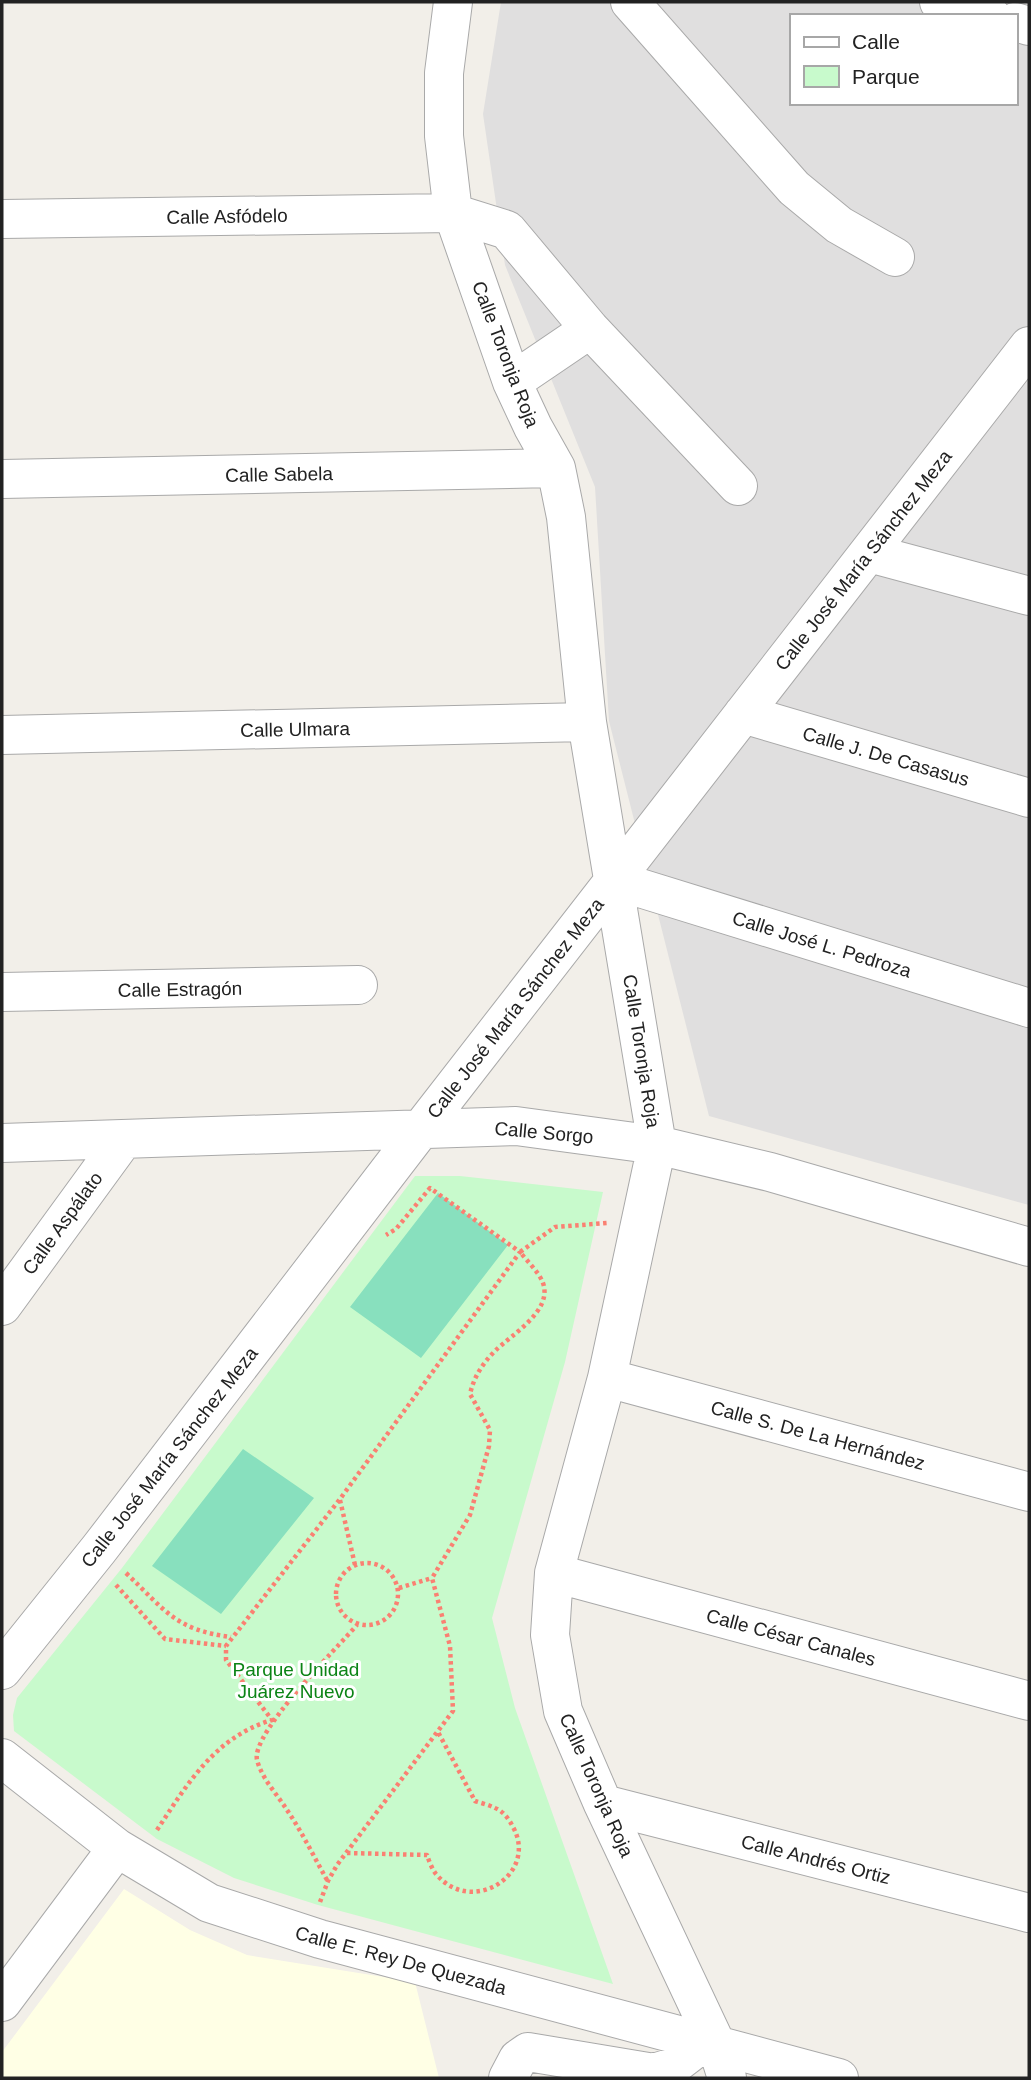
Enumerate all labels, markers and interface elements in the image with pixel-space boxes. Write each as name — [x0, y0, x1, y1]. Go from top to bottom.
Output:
legend — [790, 14, 1017, 105]
text: Calle — [852, 30, 900, 53]
text: Parque — [852, 65, 920, 88]
street label: Calle Asfódelo — [166, 205, 288, 228]
street label: Calle Toronja Roja — [468, 278, 543, 431]
street label: Calle José María Sánchez Meza — [771, 446, 956, 675]
street label: Calle Sabela — [225, 463, 333, 486]
street label: Calle Ulmara — [240, 718, 351, 741]
street label: Calle J. De Casasus — [800, 723, 971, 790]
street label: Calle José María Sánchez Meza — [423, 894, 608, 1123]
street label: Calle José L. Pedroza — [730, 907, 914, 982]
street label: Calle Toronja Roja — [619, 973, 664, 1130]
street label: Calle Estragón — [118, 978, 242, 1001]
street label: Calle Sorgo — [494, 1118, 594, 1147]
street label: Calle Aspálato — [18, 1168, 107, 1279]
street label: Calle José María Sánchez Meza — [77, 1343, 262, 1572]
street label: Calle S. De La Hernández — [709, 1397, 927, 1474]
street label: Calle César Canales — [704, 1605, 878, 1670]
park label: Parque Unidad Juárez Nuevo — [233, 1659, 359, 1702]
street label: Calle Toronja Roja — [555, 1710, 638, 1861]
street label: Calle Andrés Ortiz — [739, 1831, 893, 1888]
street label: Calle E. Rey De Quezada — [293, 1922, 509, 1999]

